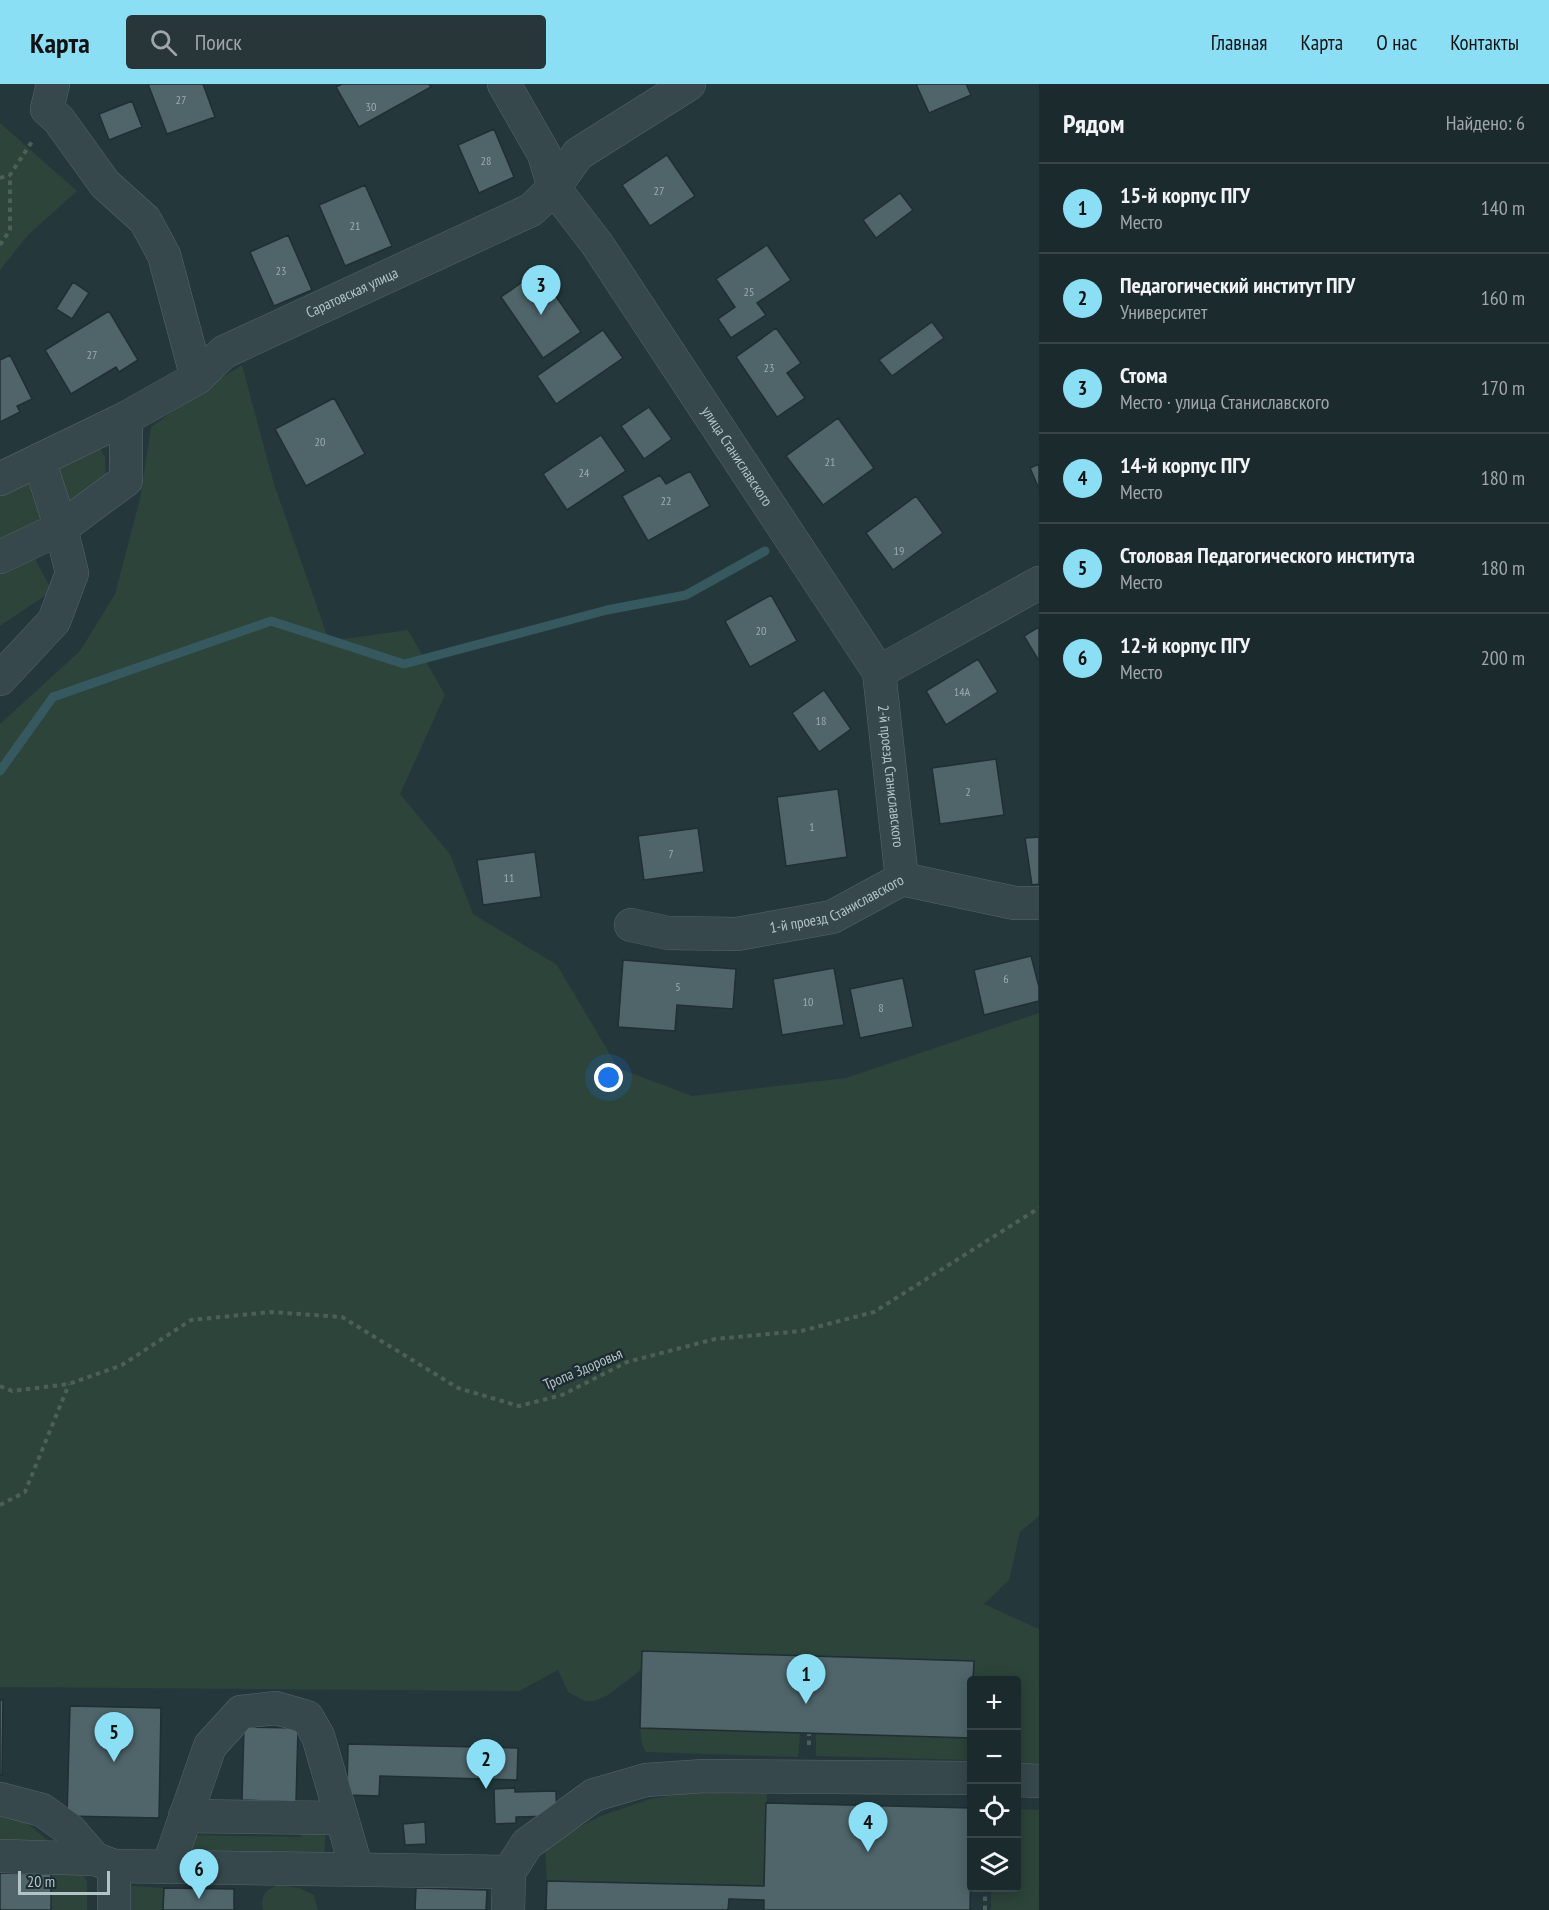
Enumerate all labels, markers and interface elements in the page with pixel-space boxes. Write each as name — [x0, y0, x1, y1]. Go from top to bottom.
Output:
search box — [126, 15, 546, 69]
text: Карта — [30, 24, 90, 61]
icon: search — [147, 26, 180, 59]
text: Поиск — [195, 28, 242, 56]
text: Главная — [1211, 29, 1267, 56]
text: Карта — [1300, 29, 1343, 56]
text: О нас — [1376, 29, 1417, 56]
text: Контакты — [1450, 29, 1519, 56]
house number: 27 — [176, 92, 186, 107]
house number: 30 — [366, 99, 376, 114]
text: Рядом — [1063, 107, 1124, 140]
text: Найдено: 6 — [1446, 110, 1525, 136]
house number: 28 — [481, 153, 491, 168]
text: 15-й корпус ПГУ — [1120, 181, 1250, 209]
house number: 27 — [654, 183, 664, 198]
text: 1 — [1078, 195, 1087, 221]
text: 140 m — [1481, 195, 1525, 221]
text: Место — [1120, 209, 1163, 235]
house number: 21 — [350, 218, 360, 233]
house number: 23 — [276, 263, 286, 278]
street label: Саратовская улица — [303, 263, 401, 322]
pin: 3 — [522, 266, 560, 315]
text: Педагогический институт ПГУ — [1120, 271, 1355, 299]
house number: 25 — [744, 284, 754, 299]
text: 2 — [1078, 285, 1087, 311]
text: 160 m — [1481, 285, 1525, 311]
text: Университет — [1120, 299, 1207, 325]
house number: 27 — [87, 347, 97, 362]
house number: 23 — [764, 360, 774, 375]
text: Стома — [1120, 361, 1167, 389]
text: 3 — [1078, 375, 1087, 401]
text: 170 m — [1481, 375, 1525, 401]
text: Место · улица Станиславского — [1120, 389, 1329, 415]
street label: улица Станиславского — [698, 403, 777, 510]
house number: 20 — [315, 434, 325, 449]
text: 14-й корпус ПГУ — [1120, 451, 1250, 479]
house number: 21 — [825, 454, 835, 469]
house number: 24 — [579, 465, 590, 480]
text: 4 — [1078, 465, 1087, 491]
text: 180 m — [1481, 465, 1525, 491]
text: Место — [1120, 479, 1163, 505]
house number: 22 — [661, 493, 671, 508]
text: Столовая Педагогического института — [1120, 541, 1415, 569]
house number: 19 — [894, 543, 904, 558]
text: 5 — [1078, 555, 1087, 581]
text: 180 m — [1481, 555, 1525, 581]
text: Место — [1120, 569, 1163, 595]
house number: 20 — [756, 623, 766, 638]
text: 12-й корпус ПГУ — [1120, 631, 1250, 659]
text: 6 — [1078, 645, 1087, 671]
text: 200 m — [1481, 645, 1525, 671]
text: Место — [1120, 659, 1163, 685]
house number: 14А — [954, 684, 971, 699]
street label: 2-й проезд Станиславского — [874, 704, 908, 848]
house number: 18 — [816, 713, 826, 728]
house number: 2 — [965, 784, 971, 799]
house number: 1 — [809, 819, 815, 834]
house number: 7 — [668, 846, 674, 861]
house number: 11 — [504, 870, 514, 885]
street label: 1-й проезд Станиславского — [768, 870, 907, 937]
house number: 6 — [1003, 971, 1009, 986]
house number: 5 — [675, 979, 681, 994]
house number: 10 — [803, 994, 813, 1009]
house number: 8 — [878, 1000, 884, 1015]
your location — [594, 1063, 623, 1092]
street label: Тропа Здоровья — [540, 1343, 625, 1394]
pin: 1 — [786, 1654, 826, 1704]
map controls — [967, 1676, 1021, 1892]
button: + — [967, 1676, 1021, 1730]
pin: 5 — [94, 1712, 134, 1762]
button: − — [967, 1730, 1021, 1784]
pin: 2 — [466, 1740, 506, 1789]
button: locate — [967, 1784, 1021, 1838]
pin: 4 — [848, 1802, 888, 1852]
button: layers — [967, 1838, 1021, 1892]
pin: 6 — [180, 1850, 218, 1899]
scale bar — [18, 1868, 110, 1896]
text: 20 m — [27, 1871, 55, 1891]

